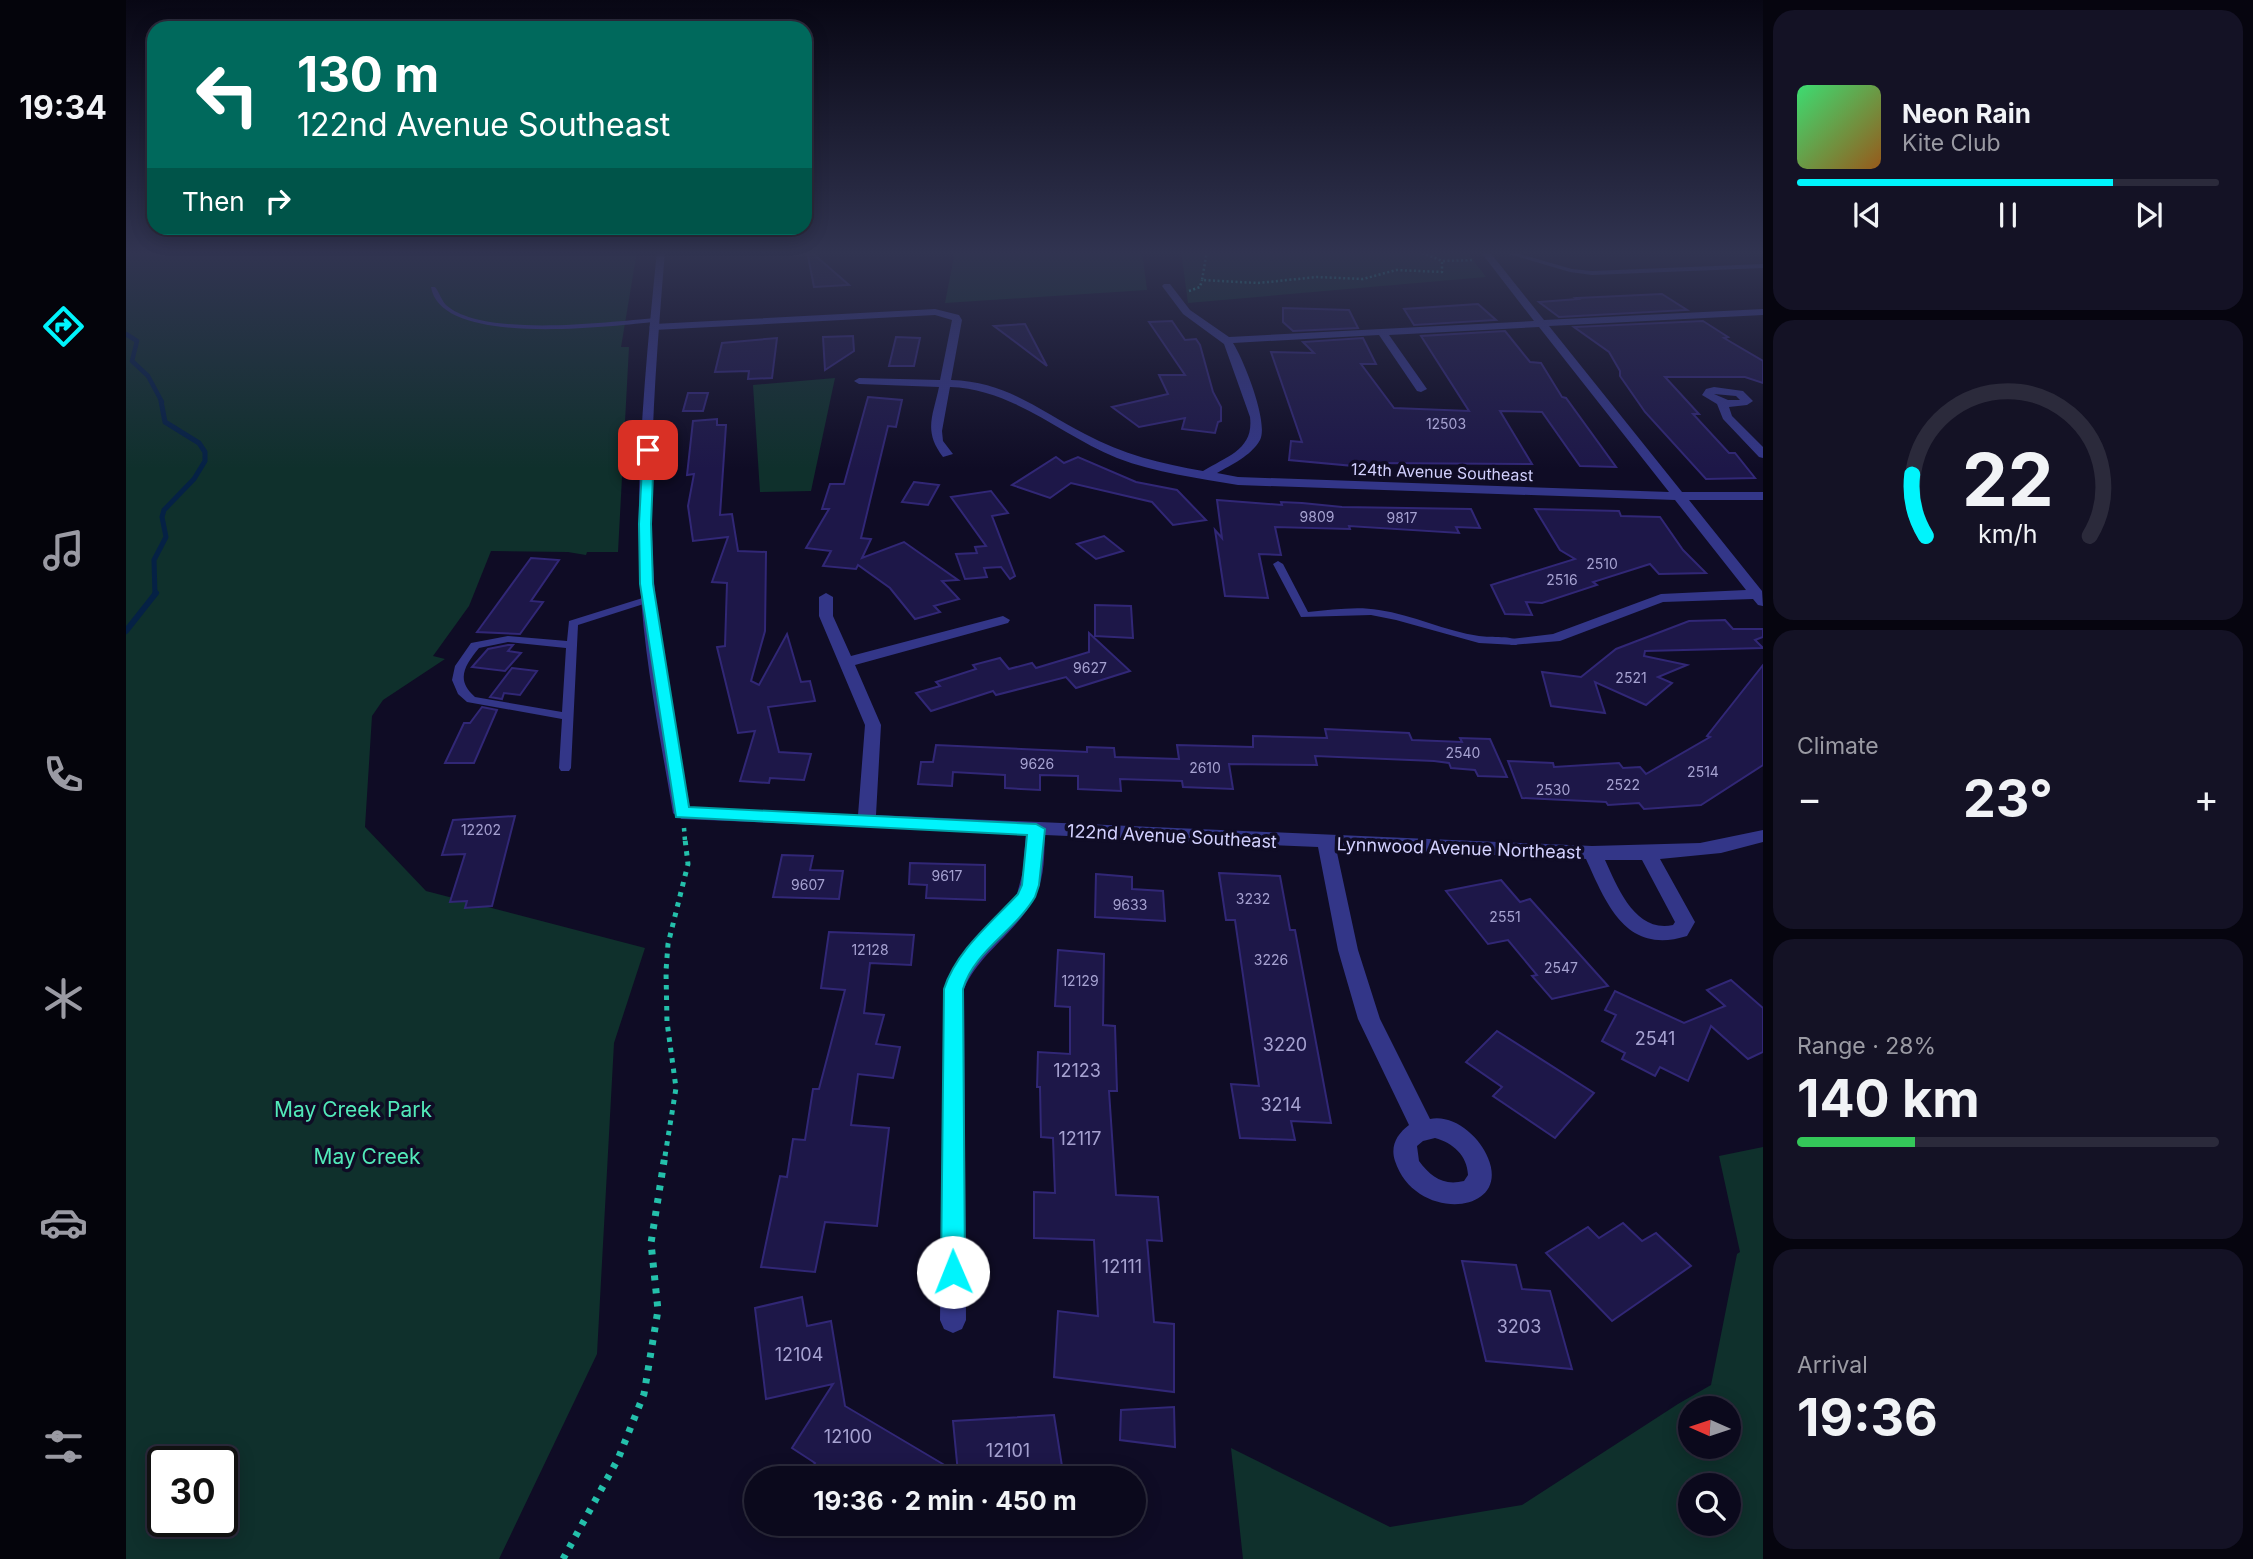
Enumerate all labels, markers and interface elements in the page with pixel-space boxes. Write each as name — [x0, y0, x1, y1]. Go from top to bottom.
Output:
text: 130 m — [297, 45, 439, 104]
icon: left — [182, 49, 273, 140]
text: 19:34 — [19, 88, 107, 127]
text: Neon Rain — [1902, 98, 2031, 129]
text: 122nd Avenue Southeast — [297, 105, 670, 144]
text: Kite Club — [1902, 129, 2001, 157]
icon: right — [259, 182, 297, 220]
text: Then — [182, 186, 245, 217]
icon: previous — [1848, 196, 1886, 234]
icon: pause — [1989, 196, 2027, 234]
icon: next — [2130, 196, 2168, 234]
icon: directions — [39, 302, 88, 351]
house number: 12503 — [1426, 415, 1466, 432]
pin — [618, 420, 678, 480]
icon: arrive — [629, 431, 667, 469]
text: 22 — [1962, 435, 2054, 524]
street label: 124th Avenue Southeast — [1350, 459, 1534, 485]
house number: 9809 — [1300, 508, 1334, 525]
house number: 9817 — [1387, 509, 1418, 526]
text: km/h — [1978, 518, 2038, 548]
icon: music — [39, 526, 88, 575]
house number: 2510 — [1586, 555, 1618, 572]
house number: 2516 — [1546, 571, 1578, 588]
house number: 9627 — [1073, 659, 1107, 676]
house number: 2521 — [1615, 669, 1647, 686]
text: Climate — [1797, 732, 1879, 760]
house number: 2540 — [1446, 744, 1480, 761]
icon: phone — [39, 750, 88, 799]
house number: 9626 — [1020, 755, 1054, 772]
house number: 2610 — [1189, 759, 1221, 776]
house number: 2514 — [1687, 763, 1719, 780]
text: 23° — [1963, 767, 2053, 830]
text: − — [1797, 775, 1822, 821]
text: + — [2194, 775, 2219, 821]
house number: 2522 — [1606, 776, 1640, 793]
house number: 2530 — [1536, 781, 1570, 798]
street label: 122nd Avenue Southeast — [1067, 820, 1277, 852]
house number: 12202 — [461, 821, 501, 838]
street label: Lynnwood Avenue Northeast — [1336, 833, 1582, 863]
house number: 9617 — [932, 867, 963, 884]
house number: 9607 — [791, 876, 825, 893]
house number: 3232 — [1236, 890, 1270, 907]
house number: 9633 — [1113, 896, 1147, 913]
house number: 2551 — [1489, 908, 1521, 925]
house number: 12128 — [851, 941, 889, 958]
house number: 3226 — [1254, 951, 1288, 968]
house number: 2547 — [1544, 959, 1578, 976]
house number: 12129 — [1061, 972, 1099, 989]
icon: climate — [39, 974, 88, 1023]
house number: 2541 — [1635, 1028, 1675, 1049]
text: Range · 28% — [1797, 1032, 1936, 1060]
house number: 3220 — [1263, 1034, 1307, 1055]
house number: 12123 — [1053, 1060, 1101, 1081]
text: 140 km — [1797, 1067, 1980, 1130]
house number: 3214 — [1260, 1094, 1302, 1115]
park label: May Creek Park — [274, 1097, 432, 1122]
house number: 12117 — [1058, 1128, 1102, 1149]
park label: May Creek — [313, 1144, 421, 1169]
icon: car — [39, 1198, 88, 1247]
position arrow — [916, 1235, 990, 1309]
house number: 12111 — [1102, 1256, 1142, 1277]
house number: 3203 — [1497, 1316, 1541, 1337]
house number: 12104 — [775, 1344, 823, 1365]
text: Arrival — [1797, 1351, 1868, 1379]
text: 19:36 — [1797, 1386, 1938, 1449]
north arrow — [1678, 1396, 1741, 1460]
map controls — [1678, 1396, 1741, 1536]
icon: filters — [39, 1422, 88, 1471]
house number: 12100 — [824, 1426, 872, 1447]
house number: 12101 — [986, 1440, 1030, 1461]
speed limit sign: 30 — [147, 1446, 238, 1537]
button: search — [1678, 1473, 1741, 1536]
text: 19:36 · 2 min · 450 m — [813, 1485, 1077, 1516]

